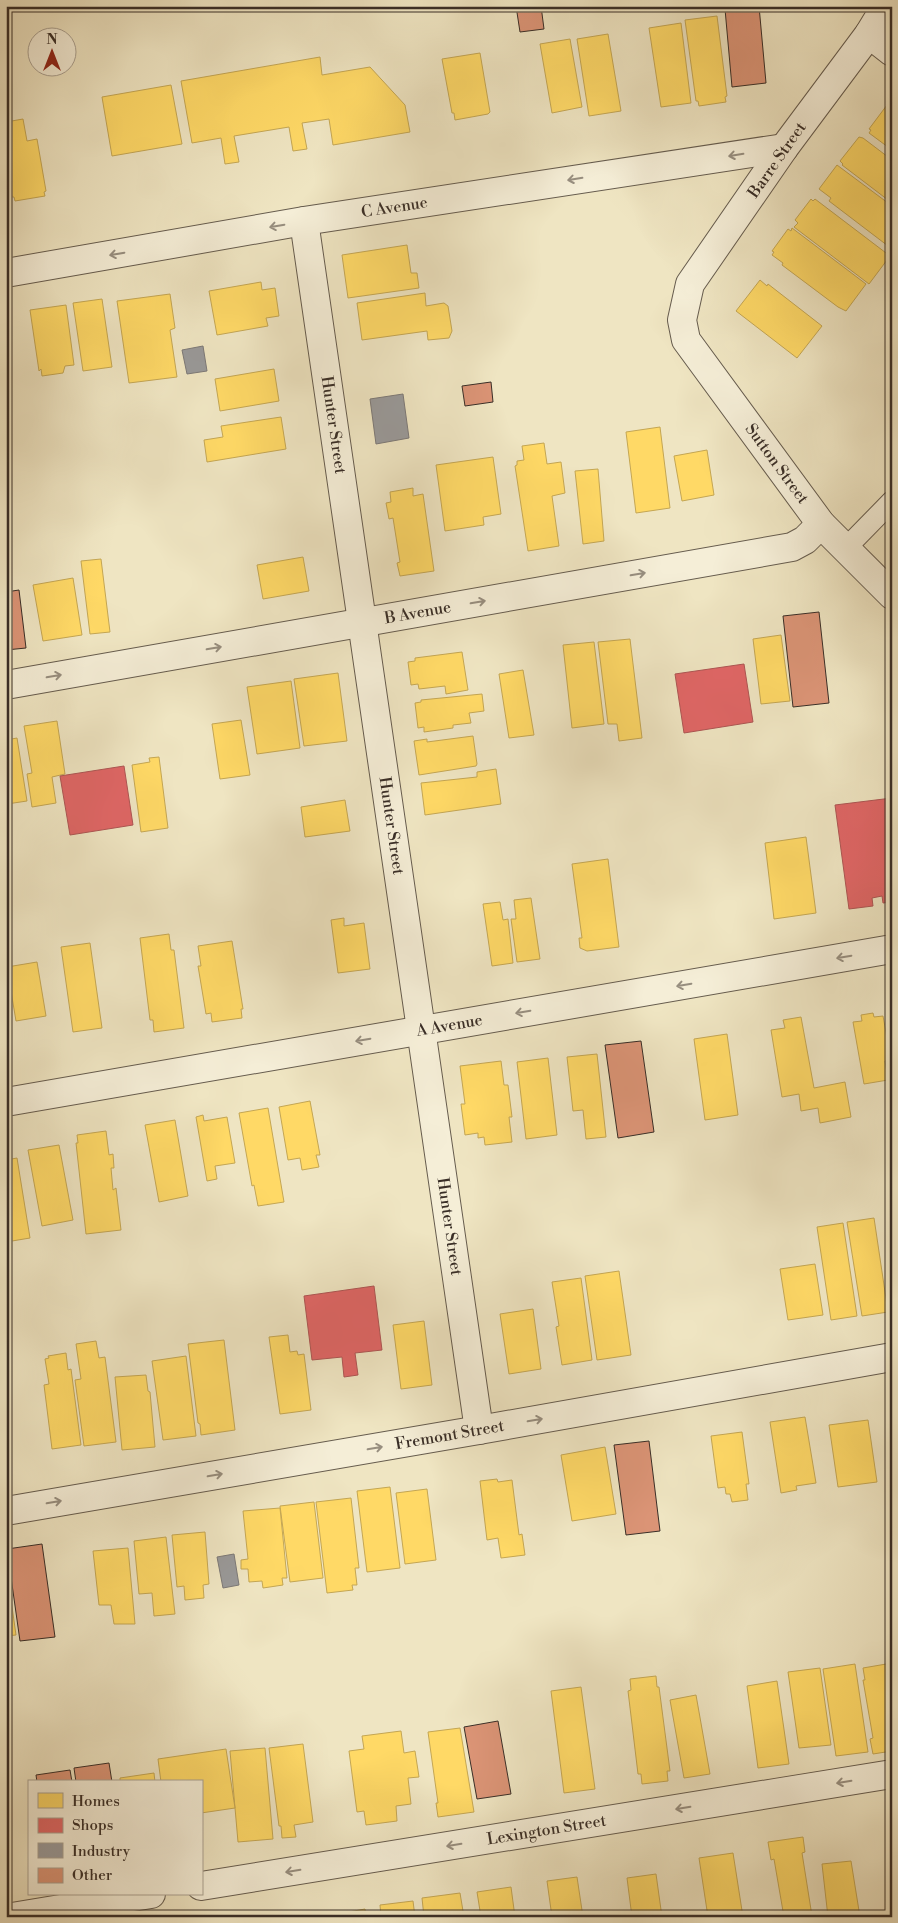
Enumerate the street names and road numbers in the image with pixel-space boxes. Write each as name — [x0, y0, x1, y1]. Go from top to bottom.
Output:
street label: Barre Street — [743, 118, 811, 203]
street label: C Avenue — [360, 192, 429, 222]
street label: Hunter Street — [317, 375, 351, 476]
street label: Sutton Street — [741, 420, 813, 508]
street label: B Avenue — [382, 597, 453, 629]
street label: Hunter Street — [375, 775, 409, 876]
street label: A Avenue — [414, 1010, 484, 1041]
street label: Hunter Street — [433, 1176, 467, 1277]
street label: Fremont Street — [393, 1416, 506, 1454]
street label: Lexington Street — [485, 1810, 608, 1850]

